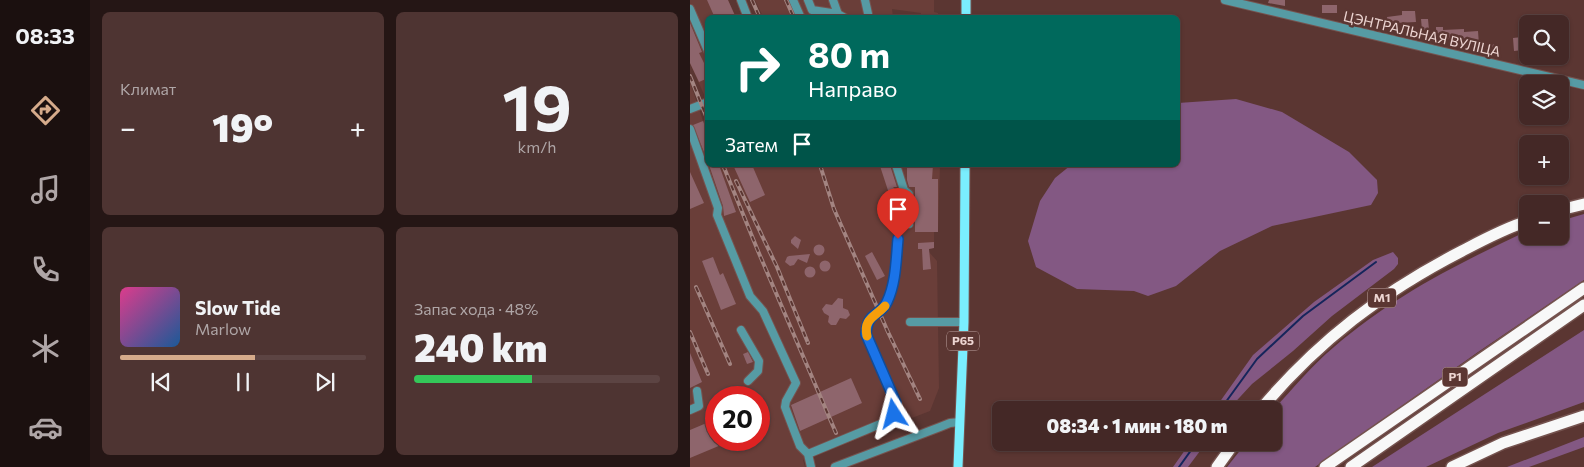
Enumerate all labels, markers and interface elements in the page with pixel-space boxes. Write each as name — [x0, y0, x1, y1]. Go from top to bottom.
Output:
street label: ЦЭНТРАЛЬНАЯ ВУЛІЦА — [1342, 7, 1503, 60]
map controls — [1519, 15, 1569, 245]
button: search — [1519, 15, 1569, 65]
text: 08:33 — [15, 22, 75, 49]
text: 80 m — [808, 32, 890, 75]
icon: right — [725, 35, 790, 100]
text: 19 — [502, 65, 572, 144]
text: Направо — [808, 75, 898, 102]
button: layers — [1519, 75, 1569, 125]
text: Климат — [120, 79, 176, 98]
icon: directions — [28, 93, 63, 128]
text: 19° — [212, 103, 273, 150]
text: − — [120, 110, 136, 144]
text: + — [350, 110, 366, 144]
icon: arrive — [788, 130, 816, 158]
text: Затем — [725, 133, 778, 156]
button: + — [1519, 135, 1569, 185]
text: km/h — [518, 137, 556, 156]
icon: music — [28, 172, 63, 207]
pin — [877, 188, 919, 239]
icon: arrive — [884, 195, 912, 223]
button: − — [1519, 195, 1569, 245]
icon: phone — [28, 252, 63, 287]
road number: М1 — [1368, 288, 1396, 308]
text: Slow Tide — [195, 296, 281, 319]
text: Запас хода · 48% — [414, 299, 538, 318]
text: Marlow — [195, 319, 251, 338]
text: 240 km — [414, 323, 548, 370]
icon: climate — [28, 331, 63, 366]
road number: Р65 — [947, 332, 979, 351]
icon: previous — [147, 368, 175, 396]
icon: pause — [229, 368, 257, 396]
icon: next — [311, 368, 339, 396]
road number: Р1 — [1442, 368, 1468, 387]
speed limit sign: 20 — [705, 386, 770, 451]
position arrow — [867, 387, 919, 439]
icon: car — [28, 410, 63, 445]
text: 08:34 · 1 мин · 180 m — [1047, 414, 1227, 437]

